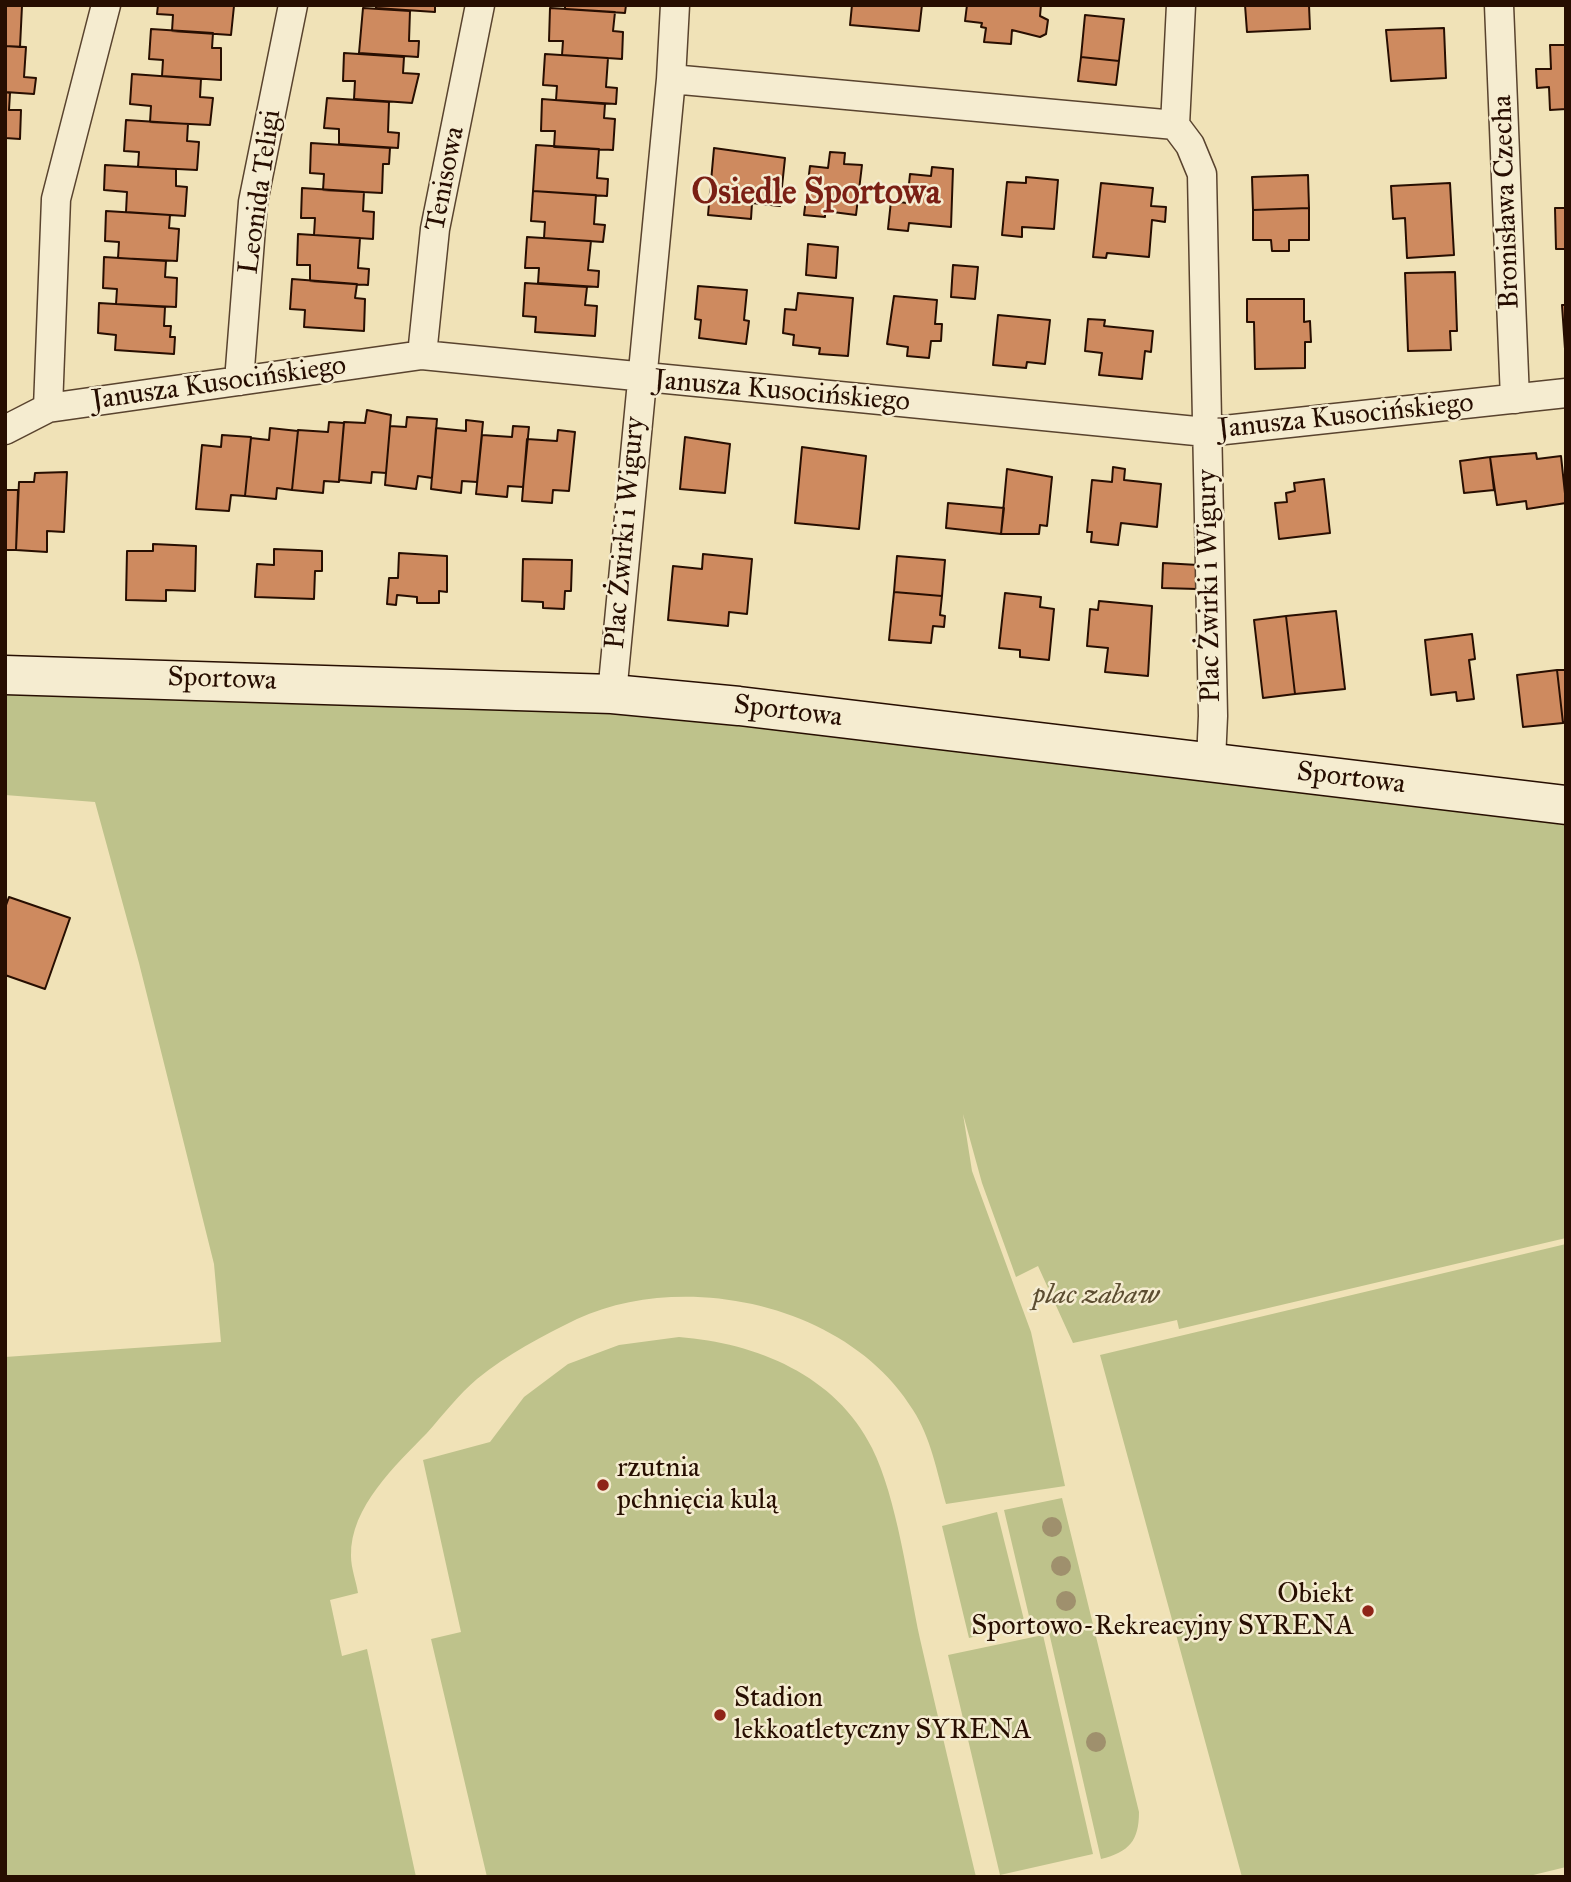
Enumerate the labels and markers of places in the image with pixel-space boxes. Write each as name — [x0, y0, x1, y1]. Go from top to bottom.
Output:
place label: rzutnia pchnięcia kulą — [617, 1452, 777, 1518]
marker: rzutnia pchnięcia kulą — [595, 1477, 611, 1493]
place label: Obiekt Sportowo-Rekreacyjny SYRENA — [971, 1578, 1354, 1644]
marker: Obiekt Sportowo-Rekreacyjny SYRENA — [1360, 1603, 1376, 1619]
place label: Stadion lekkoatletyczny SYRENA — [734, 1682, 1032, 1748]
marker: Stadion lekkoatletyczny SYRENA — [712, 1707, 728, 1723]

